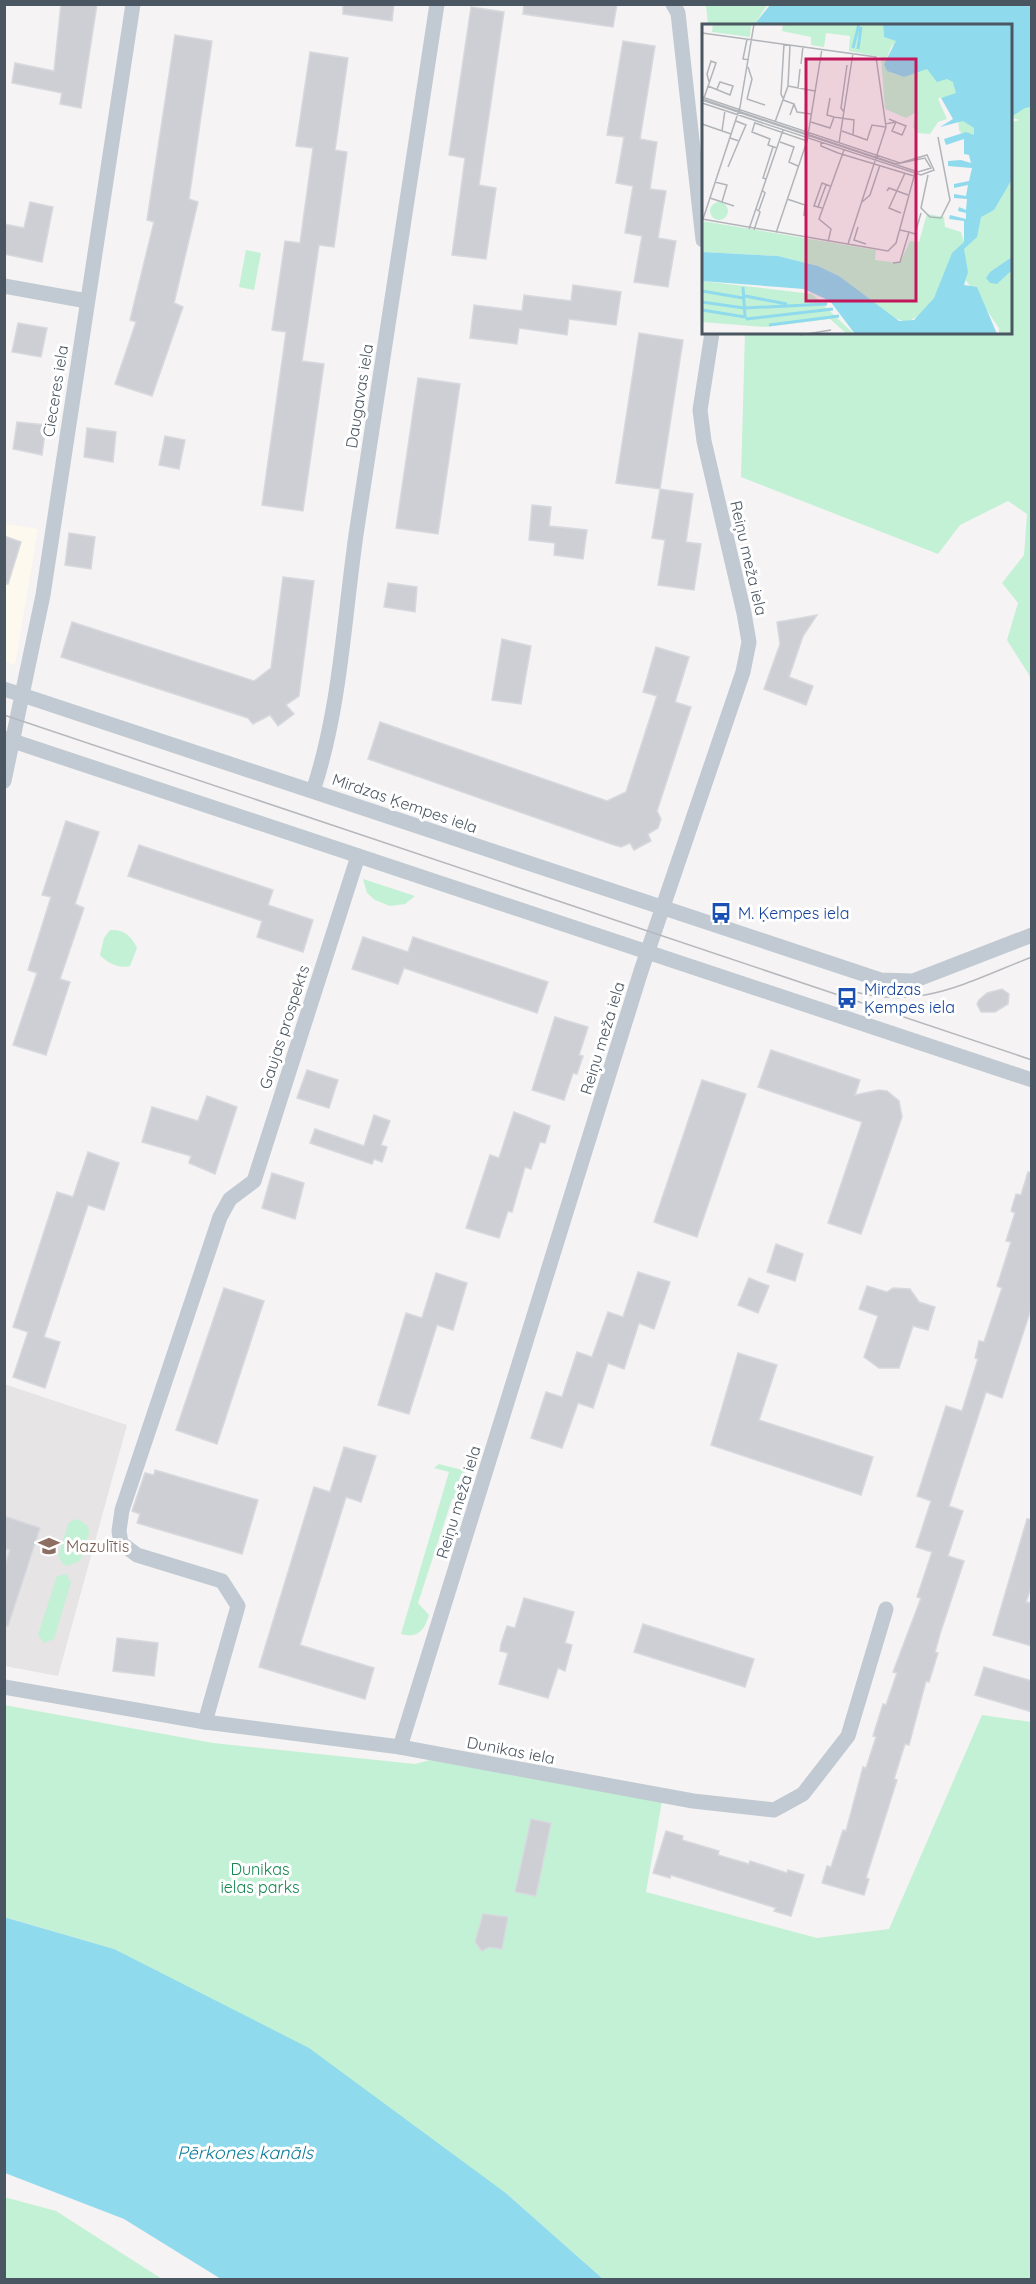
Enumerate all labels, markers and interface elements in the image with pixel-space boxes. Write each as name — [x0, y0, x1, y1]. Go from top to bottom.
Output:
inset map — [702, 24, 1012, 334]
street label: Daugavas iela — [341, 342, 377, 450]
street label: Cieceres iela — [38, 344, 72, 438]
street label: Reiņu meža iela — [726, 499, 772, 617]
street label: Mirdzas Ķempes iela — [330, 769, 480, 837]
bus stop icon: M. Ķempes iela — [709, 901, 733, 925]
place label: M. Ķempes iela — [738, 903, 849, 923]
street label: Gaujas prospekts — [255, 963, 313, 1091]
street label: Reiņu meža iela — [575, 979, 629, 1097]
place label: Mirdzas Ķempes iela — [864, 979, 955, 1017]
bus stop icon: Mirdzas Ķempes iela — [835, 986, 859, 1010]
street label: Reiņu meža iela — [431, 1443, 485, 1561]
school or university icon: Mazulītis — [37, 1534, 61, 1558]
place label: Mazulītis — [66, 1536, 129, 1556]
street label: Dunikas iela — [465, 1732, 557, 1768]
park label: Dunikas ielas parks — [220, 1859, 300, 1897]
water label: Pērkones kanāls — [177, 2141, 315, 2164]

